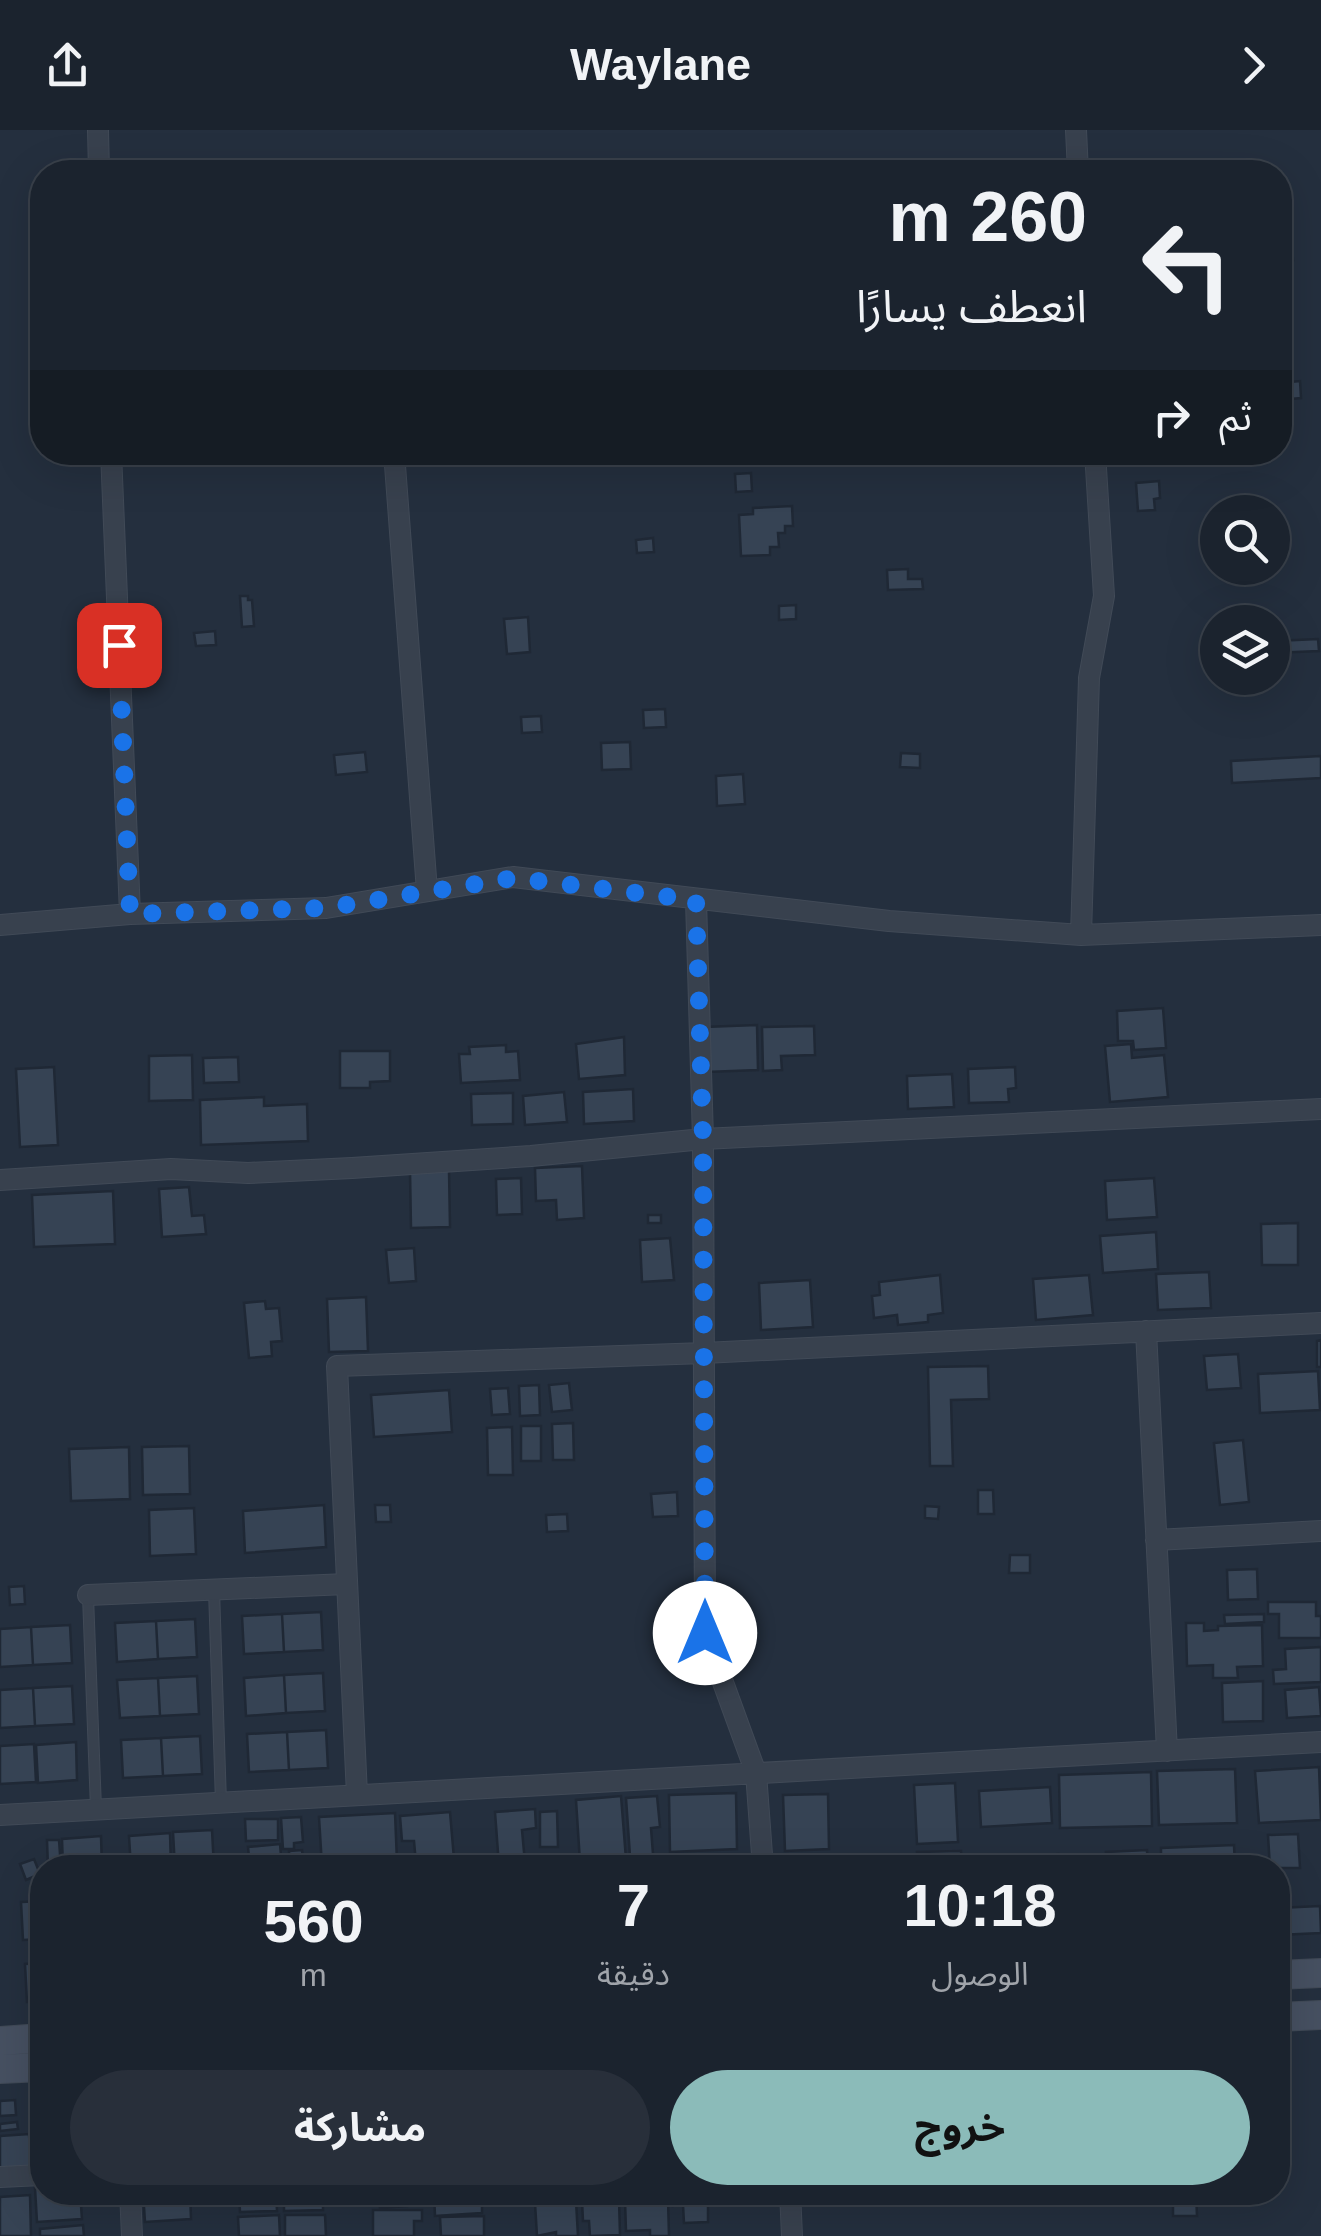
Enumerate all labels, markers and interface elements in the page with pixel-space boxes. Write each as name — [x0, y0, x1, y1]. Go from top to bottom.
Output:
icon: share — [40, 38, 95, 93]
icon: forward — [1226, 38, 1281, 93]
text: Waylane — [570, 39, 751, 90]
text: 260 m — [889, 178, 1087, 256]
icon: left — [1122, 200, 1252, 330]
text: انعطف يسارًا — [856, 281, 1087, 332]
icon: right — [1144, 390, 1199, 445]
text: ثم — [1219, 396, 1252, 438]
map controls — [1200, 495, 1290, 695]
button: search — [1200, 495, 1290, 585]
pin — [77, 603, 162, 688]
button: layers — [1200, 605, 1290, 695]
icon: arrive — [92, 618, 147, 673]
position arrow — [653, 1581, 757, 1685]
text: 7 — [617, 1872, 650, 1939]
text: 10:18 — [903, 1872, 1057, 1939]
text: 560 — [263, 1888, 364, 1955]
text: دقيقة — [597, 1956, 670, 1992]
text: الوصول — [931, 1956, 1029, 1992]
text: m — [300, 1957, 327, 1993]
button: مشاركة — [70, 2070, 650, 2185]
button: خروج — [670, 2070, 1250, 2185]

